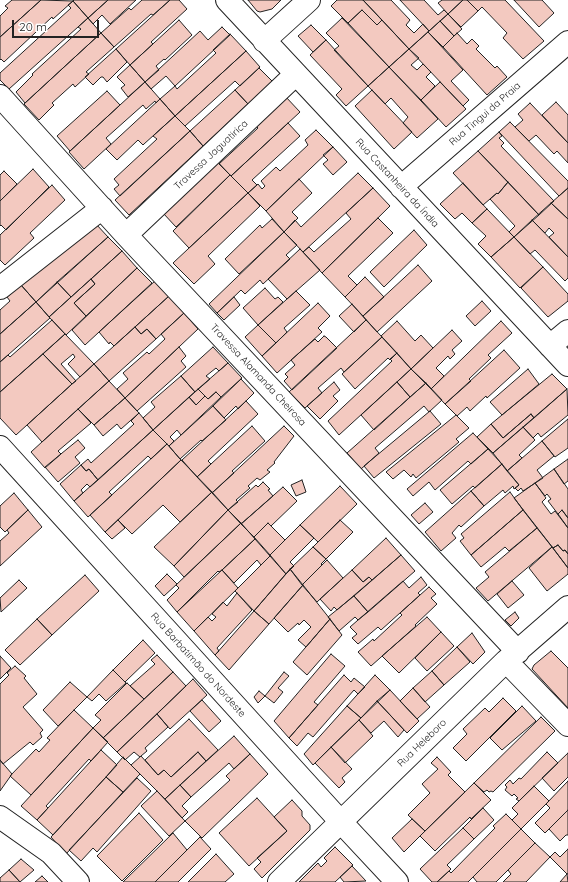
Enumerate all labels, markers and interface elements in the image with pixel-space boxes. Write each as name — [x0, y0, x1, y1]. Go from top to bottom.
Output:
scale bar — [14, 12, 101, 38]
text: 20 m — [19, 19, 47, 34]
street label: Rua Tingui da Praia — [447, 80, 523, 148]
street label: Travessa Jaguatirica — [172, 118, 250, 192]
street label: Rua Castanheira da Índia — [353, 136, 441, 230]
street label: Travessa Alamanda Cheirosa — [207, 321, 309, 429]
street label: Rua Barbatimão do Nordeste — [148, 610, 248, 720]
street label: Rua Heleboro — [395, 717, 449, 769]

